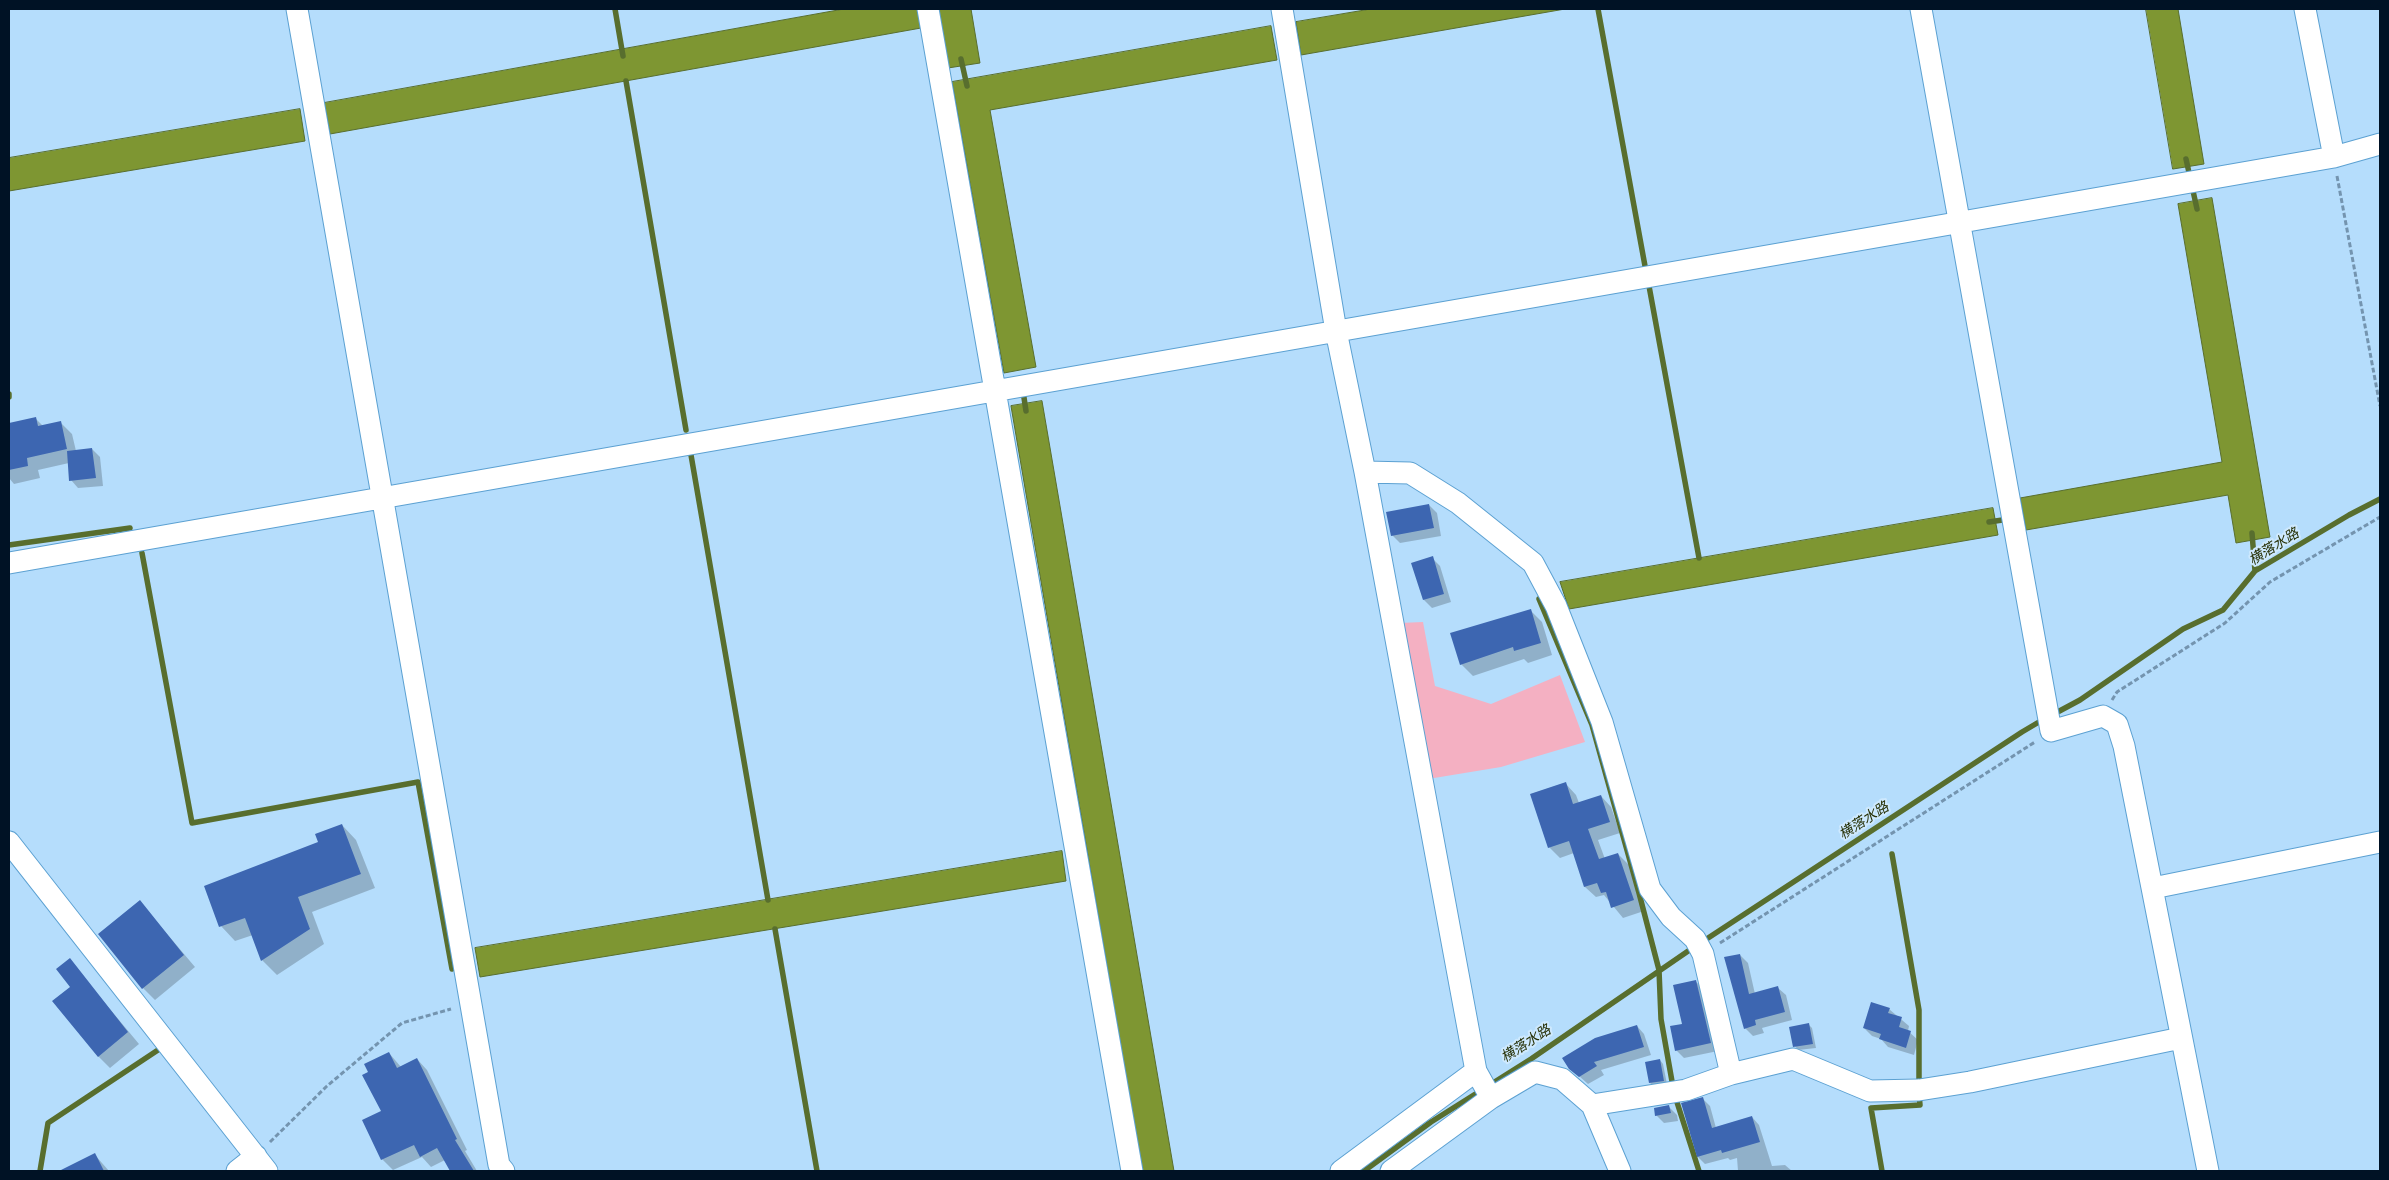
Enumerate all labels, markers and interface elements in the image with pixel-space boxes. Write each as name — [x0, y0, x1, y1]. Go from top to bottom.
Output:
water label: 横落水路 — [2246, 525, 2302, 569]
water label: 横落水路 — [1836, 799, 1892, 843]
water label: 横落水路 — [1498, 1022, 1554, 1066]

